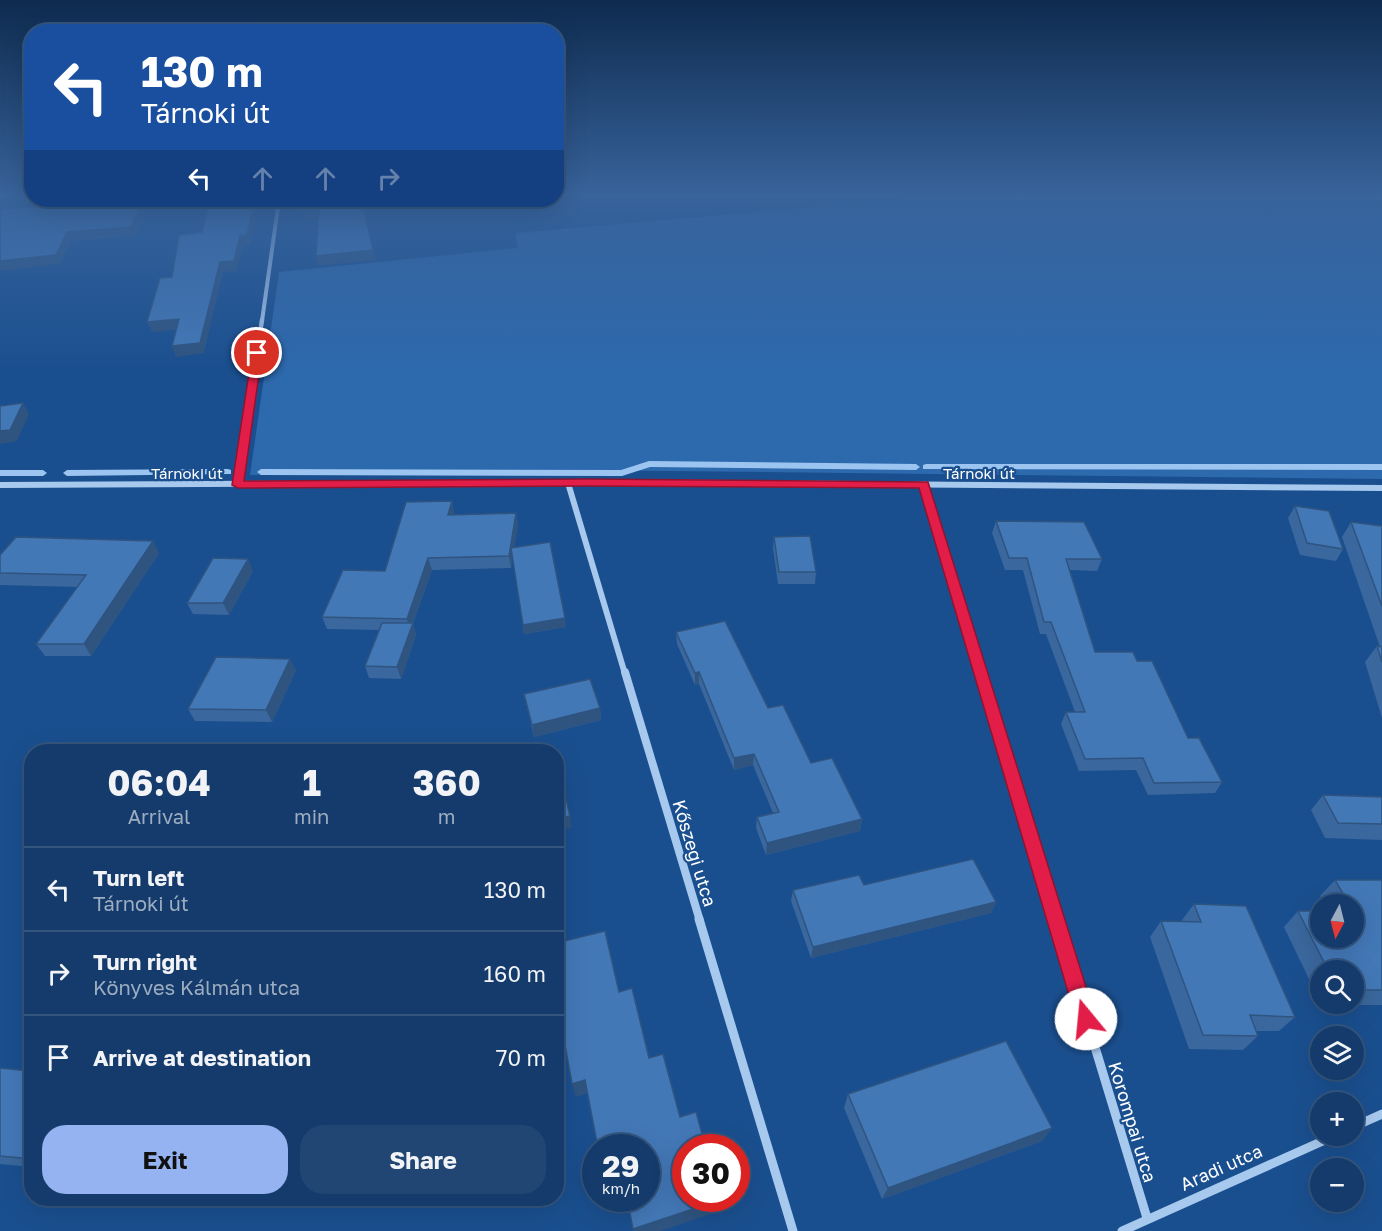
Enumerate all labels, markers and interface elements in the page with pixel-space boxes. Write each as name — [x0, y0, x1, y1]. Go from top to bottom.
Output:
text: 130 m — [141, 46, 263, 96]
icon: left — [42, 48, 120, 126]
text: Tárnoki út — [141, 97, 270, 129]
icon: left — [183, 162, 216, 195]
icon: ahead — [246, 162, 279, 195]
icon: ahead — [309, 162, 342, 195]
icon: right — [372, 162, 405, 195]
pin — [231, 327, 282, 378]
icon: arrive — [240, 336, 273, 369]
street label: Tárnoki út — [151, 464, 223, 482]
street label: Tárnoki út — [943, 464, 1015, 482]
text: 06:04 — [107, 761, 211, 804]
text: 1 — [302, 761, 321, 804]
text: 360 — [413, 761, 481, 804]
street label: Kőszegi utca — [668, 797, 722, 909]
text: Arrival — [128, 804, 190, 828]
text: min — [294, 804, 329, 828]
text: m — [438, 804, 456, 828]
text: Turn left — [93, 864, 184, 891]
icon: left — [42, 873, 75, 906]
text: 130 m — [484, 876, 546, 903]
text: Tárnoki út — [93, 891, 189, 915]
north arrow — [1310, 894, 1364, 948]
map controls — [1310, 894, 1364, 1212]
text: Turn right — [93, 948, 197, 975]
icon: right — [42, 957, 75, 990]
text: 160 m — [483, 960, 546, 987]
button: search — [1310, 960, 1364, 1014]
text: Könyves Kálmán utca — [93, 975, 300, 999]
position arrow — [1054, 987, 1118, 1051]
button: layers — [1310, 1026, 1364, 1080]
icon: arrive — [42, 1041, 75, 1074]
text: Arrive at destination — [93, 1044, 311, 1071]
text: 70 m — [496, 1044, 546, 1071]
street label: Korompai utca — [1104, 1059, 1162, 1185]
button: + — [1310, 1092, 1364, 1146]
button: Exit — [42, 1125, 288, 1194]
button: Share — [300, 1125, 546, 1194]
speed limit sign: 30 — [672, 1134, 750, 1212]
street label: Aradi utca — [1177, 1139, 1265, 1195]
text: 29 — [602, 1148, 640, 1184]
button: − — [1310, 1158, 1364, 1212]
text: km/h — [602, 1179, 640, 1197]

